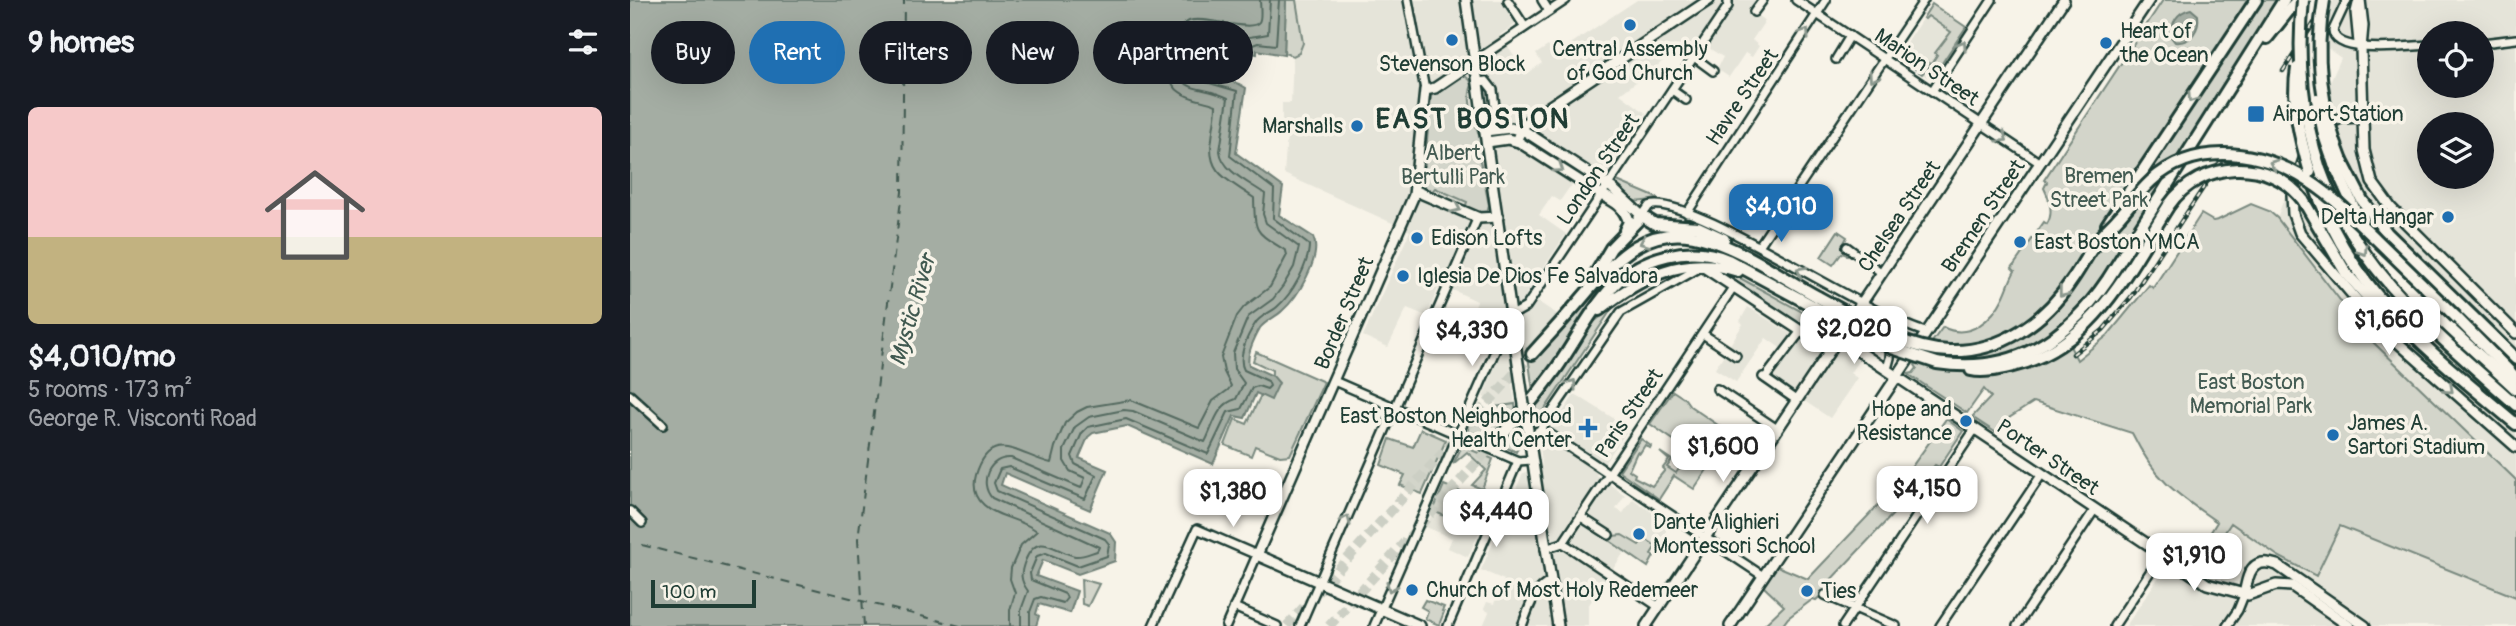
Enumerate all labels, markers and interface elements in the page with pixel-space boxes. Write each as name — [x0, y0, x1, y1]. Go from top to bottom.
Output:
marker: Central Assembly of God Church — [1622, 17, 1638, 33]
place label: Heart of the Ocean — [2119, 18, 2209, 69]
chip: Buy — [651, 21, 735, 84]
chip: Rent — [749, 21, 845, 84]
chip: Filters — [859, 21, 972, 84]
chip: New — [986, 21, 1079, 84]
chip: Apartment — [1093, 21, 1253, 84]
map controls — [2417, 21, 2494, 189]
button: locate — [2417, 21, 2494, 98]
icon: filters — [564, 23, 602, 61]
street label: Marion Street — [1869, 23, 1985, 113]
text: 9 homes — [28, 24, 134, 61]
one-way arrow — [1797, 28, 1809, 41]
marker: Stevenson Block — [1444, 32, 1460, 48]
marker: Heart of the Ocean — [2098, 35, 2114, 51]
place label: Central Assembly of God Church — [1552, 36, 1708, 87]
one-way arrow — [1954, 40, 1967, 53]
street label: Havre Street — [1700, 43, 1785, 151]
place label: Stevenson Block — [1379, 51, 1525, 78]
one-way arrow — [1869, 69, 1881, 82]
one-way arrow — [2187, 90, 2200, 103]
place label: Airport Station — [2272, 101, 2404, 128]
district label: EAST BOSTON — [1376, 102, 1570, 137]
marker: Airport Station — [2246, 104, 2266, 124]
street label: London Street — [1551, 108, 1646, 230]
button: layers — [2417, 112, 2494, 189]
place label: Marshalls — [1262, 113, 1344, 140]
marker: Marshalls — [1349, 118, 1365, 134]
one-way arrow — [1995, 130, 2008, 143]
park label: Albert Bertulli Park — [1401, 140, 1505, 191]
icon: home — [252, 152, 378, 278]
street label: Bremen Street — [1936, 154, 2032, 278]
street label: Chelsea Street — [1852, 155, 1947, 277]
one-way arrow — [2268, 158, 2280, 172]
one-way arrow — [1551, 160, 1564, 173]
park label: Bremen Street Park — [2050, 163, 2148, 214]
pin: $4,010 — [1724, 184, 1838, 244]
text: $4,010 — [1745, 192, 1817, 221]
one-way arrow — [1449, 200, 1461, 214]
place label: Delta Hangar — [2321, 204, 2434, 231]
marker: Delta Hangar — [2440, 209, 2456, 225]
place label: Edison Lofts — [1431, 225, 1543, 252]
place label: East Boston YMCA — [2034, 229, 2200, 256]
marker: Edison Lofts — [1409, 230, 1425, 246]
one-way arrow — [1638, 234, 1650, 248]
marker: East Boston YMCA — [2012, 234, 2028, 250]
one-way arrow — [2355, 243, 2367, 256]
water label: Mystic River — [883, 248, 943, 369]
street label: Border Street — [1309, 252, 1381, 374]
place label: Iglesia De Dios Fe Salvadora — [1417, 263, 1658, 290]
one-way arrow — [1796, 266, 1808, 279]
marker: Iglesia De Dios Fe Salvadora — [1395, 268, 1411, 284]
one-way arrow — [2058, 286, 2071, 298]
pin: $1,660 — [2332, 298, 2446, 357]
text: $1,660 — [2354, 305, 2424, 334]
pin: $2,020 — [1797, 306, 1911, 366]
pin: $4,330 — [1415, 308, 1529, 368]
text: $2,020 — [1816, 314, 1892, 343]
text: $4,330 — [1435, 316, 1509, 345]
text: $4,010/mo — [28, 338, 176, 375]
street label: Paris Street — [1590, 363, 1670, 463]
park label: East Boston Memorial Park — [2190, 369, 2312, 420]
text: 5 rooms · 173 m² — [28, 375, 192, 404]
one-way arrow — [1563, 379, 1576, 392]
one-way arrow — [2440, 381, 2453, 393]
place label: Hope and Resistance — [1856, 396, 1953, 447]
place label: East Boston Neighborhood Health Center — [1340, 403, 1572, 454]
text: George R. Visconti Road — [28, 404, 257, 433]
place label: James A. Sartori Stadium — [2347, 410, 2485, 461]
marker: Hope and Resistance — [1958, 413, 1974, 429]
street label: Porter Street — [1991, 413, 2105, 502]
marker: East Boston Neighborhood Health Center — [1578, 418, 1598, 438]
pin: $1,600 — [1666, 424, 1780, 484]
marker: James A. Sartori Stadium — [2325, 427, 2341, 443]
text: $1,600 — [1687, 432, 1759, 461]
pin: $4,150 — [1870, 466, 1984, 526]
pin: $1,380 — [1176, 470, 1290, 529]
text: $4,150 — [1893, 474, 1961, 503]
text: $1,380 — [1199, 477, 1267, 506]
pin: $4,440 — [1439, 490, 1553, 549]
text: $4,440 — [1459, 497, 1533, 526]
place label: Dante Alighieri Montessori School — [1653, 509, 1816, 560]
one-way arrow — [1338, 514, 1352, 527]
marker: Dante Alighieri Montessori School — [1631, 526, 1647, 542]
pin: $1,910 — [2137, 534, 2251, 593]
text: $1,910 — [2162, 541, 2226, 570]
scale bar — [651, 577, 756, 609]
place label: Church of Most Holy Redemeer — [1426, 577, 1699, 604]
place label: Ties — [1821, 578, 1857, 605]
text: 100 m — [662, 580, 716, 604]
one-way arrow — [1385, 580, 1399, 592]
marker: Church of Most Holy Redemeer — [1404, 582, 1420, 598]
marker: Ties — [1799, 583, 1815, 599]

